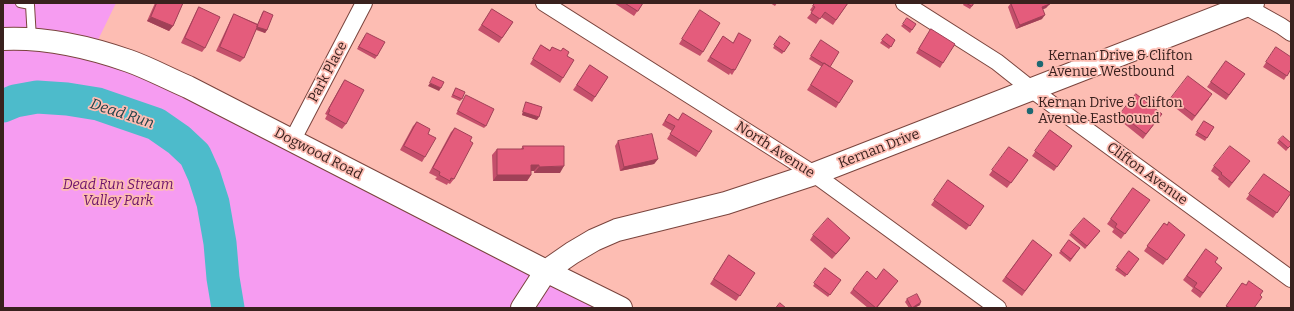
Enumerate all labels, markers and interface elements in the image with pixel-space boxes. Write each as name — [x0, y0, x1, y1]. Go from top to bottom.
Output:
street label: Park Place — [305, 39, 351, 105]
place label: Kernan Drive & Clifton Avenue Westbound — [1048, 48, 1193, 80]
marker: Kernan Drive & Clifton Avenue Westbound — [1035, 59, 1045, 69]
water label: Dead Run — [88, 95, 156, 133]
place label: Kernan Drive & Clifton Avenue Eastbound — [1038, 95, 1183, 128]
marker: Kernan Drive & Clifton Avenue Eastbound — [1025, 106, 1035, 116]
street label: North Avenue — [732, 118, 818, 182]
street label: Dogwood Road — [271, 125, 365, 183]
street label: Kernan Drive — [836, 126, 922, 172]
street label: Clifton Avenue — [1103, 139, 1191, 209]
park label: Dead Run Stream Valley Park — [63, 177, 173, 210]

